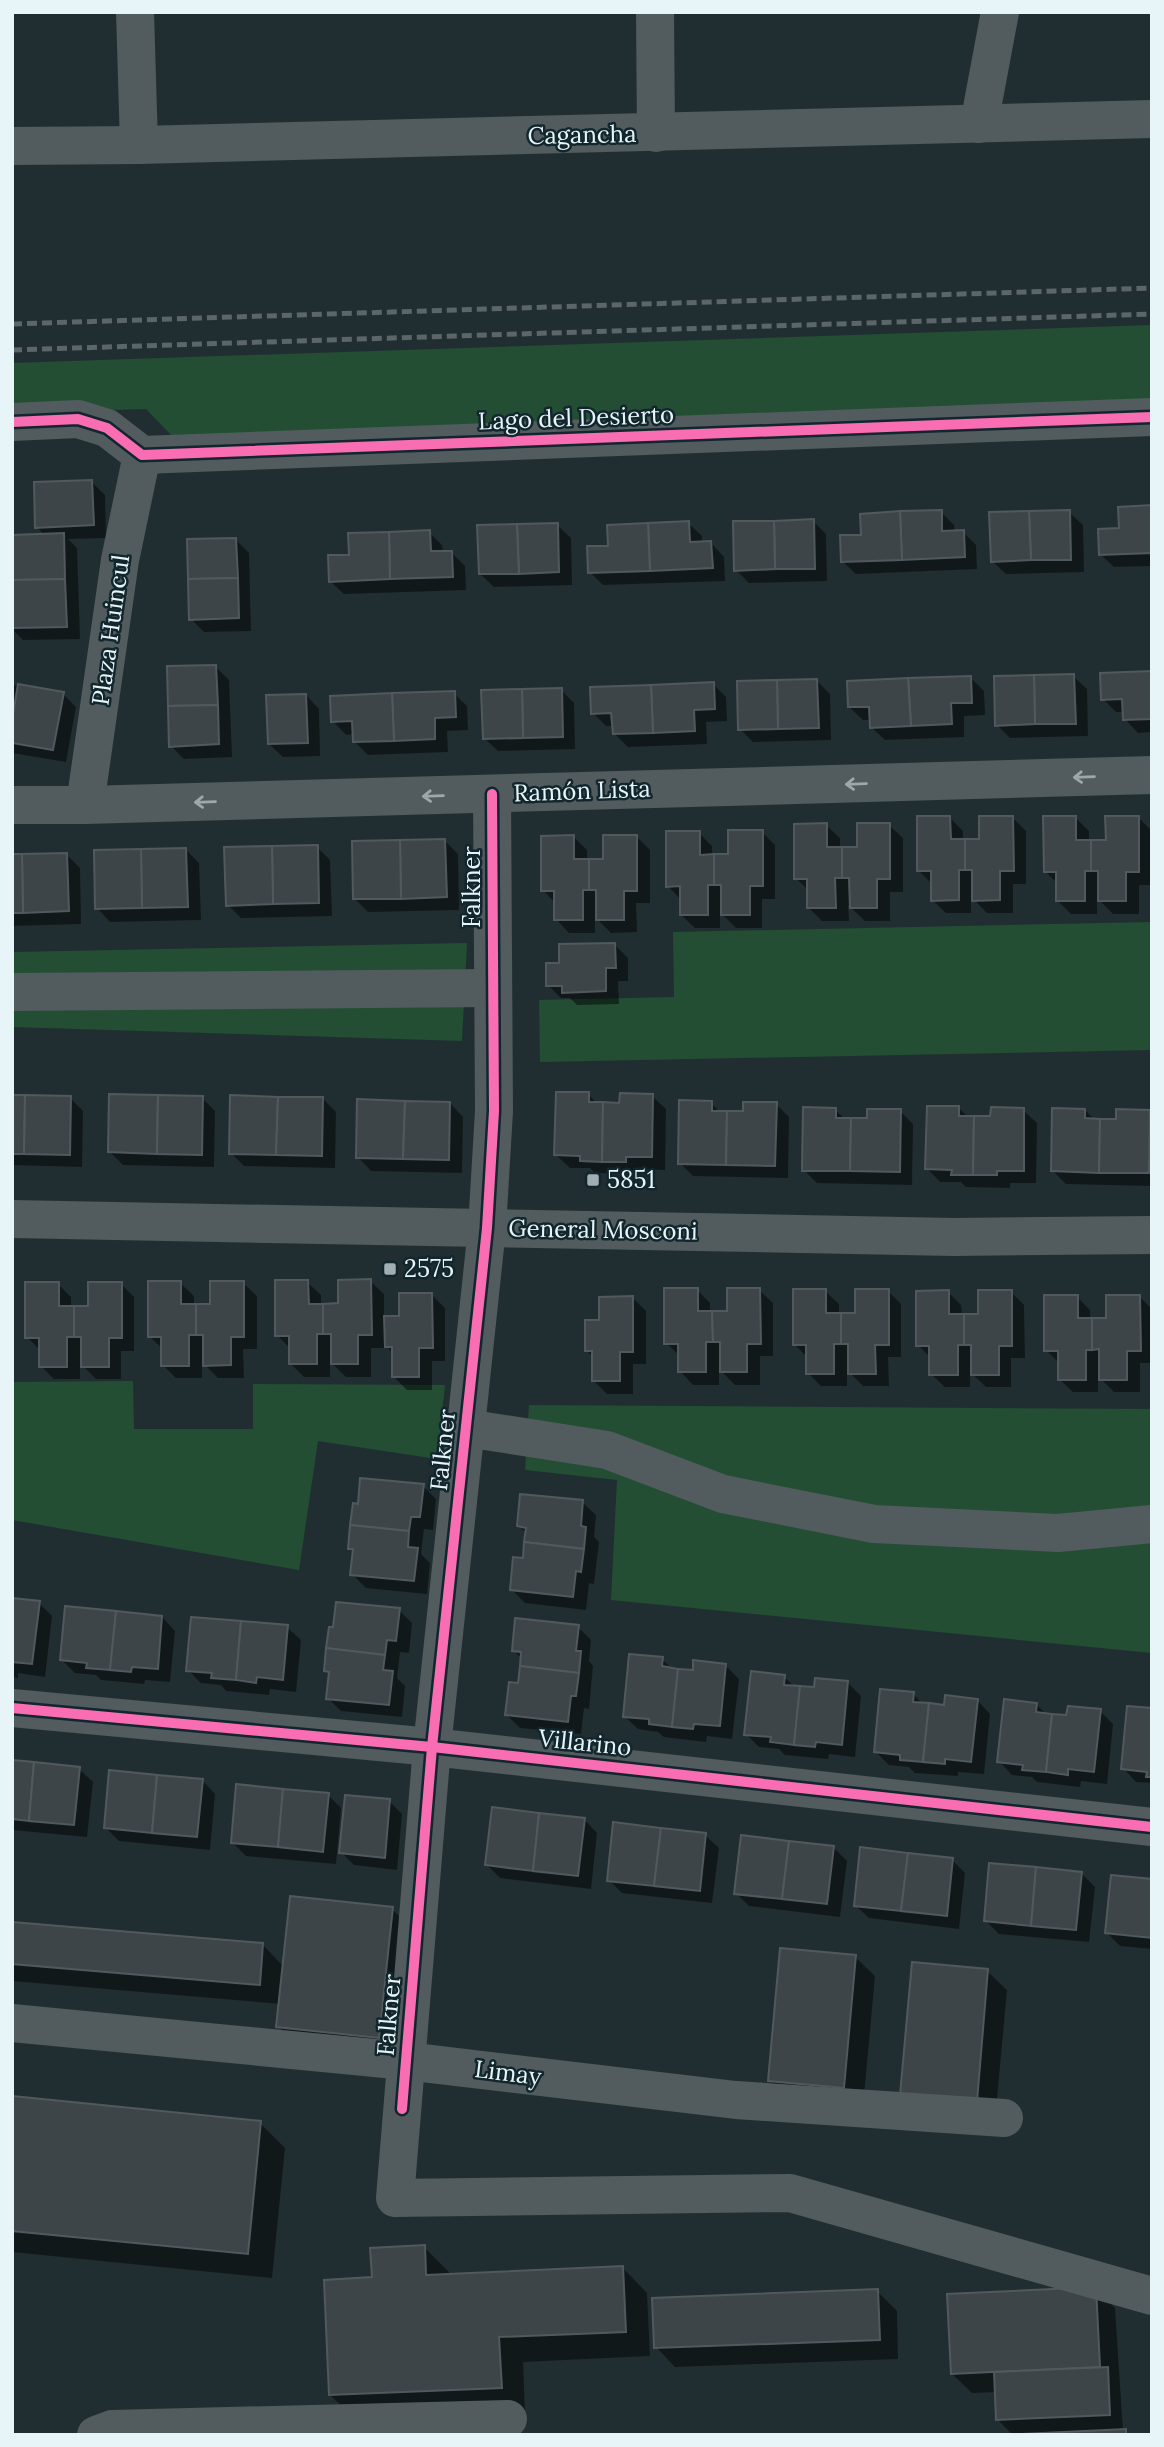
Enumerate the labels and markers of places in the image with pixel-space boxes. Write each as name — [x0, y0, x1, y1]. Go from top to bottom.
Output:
place label: 5851 — [607, 1164, 655, 1195]
marker: 5851 — [585, 1172, 601, 1188]
place label: 2575 — [404, 1253, 454, 1284]
marker: 2575 — [382, 1261, 398, 1277]

